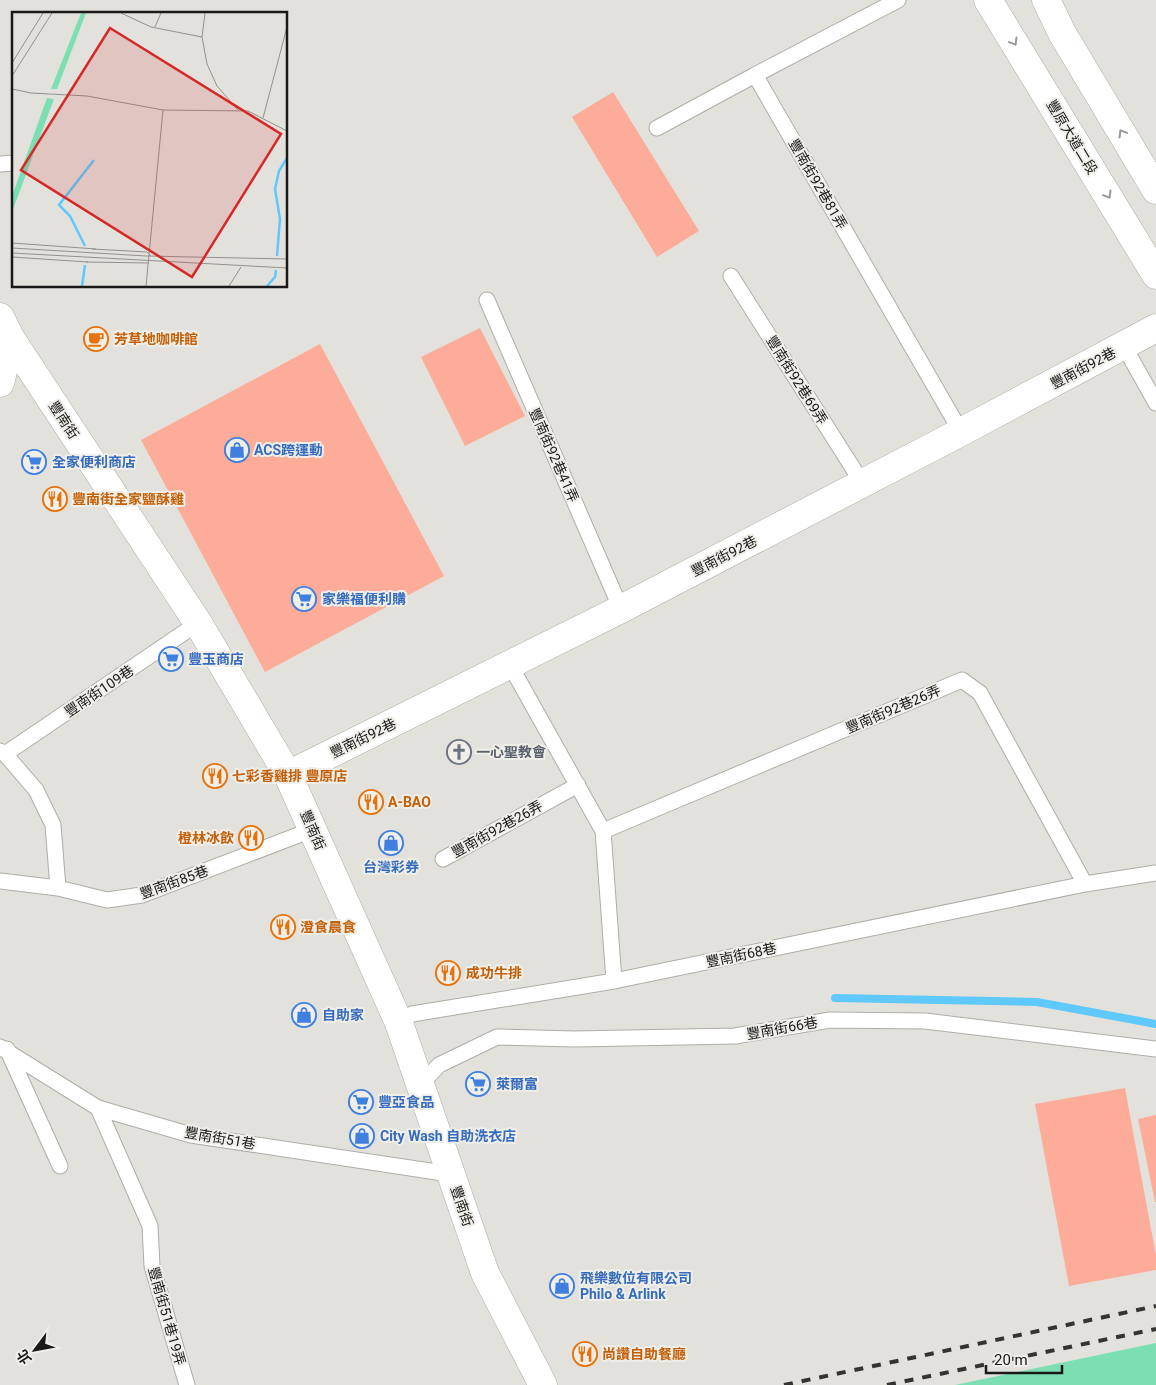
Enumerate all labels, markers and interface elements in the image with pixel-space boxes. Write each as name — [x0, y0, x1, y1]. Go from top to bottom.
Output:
inset map — [12, 12, 288, 288]
one-way arrow — [1007, 36, 1017, 45]
street label: 豐原大道二段 — [1044, 97, 1100, 177]
one-way arrow — [1119, 130, 1129, 139]
street label: 豐南街92巷81弄 — [786, 136, 850, 232]
one-way arrow — [1101, 190, 1111, 199]
cafe icon: 芳草地咖啡館 — [83, 326, 109, 352]
place label: 芳草地咖啡館 — [114, 331, 198, 347]
street label: 豐南街92巷69弄 — [763, 333, 831, 427]
street label: 豐南街92巷 — [1048, 344, 1118, 392]
street label: 豐南街 — [46, 398, 82, 442]
street label: 豐南街92巷41弄 — [526, 405, 582, 505]
shop icon: ACS跨運動 — [224, 437, 250, 463]
place label: ACS跨運動 — [254, 442, 323, 458]
supermarket icon: 全家便利商店 — [21, 449, 47, 475]
place label: 全家便利商店 — [52, 454, 136, 470]
restaurant icon: 豐南街全家鹽酥雞 — [42, 486, 68, 512]
place label: 豐南街全家鹽酥雞 — [72, 491, 184, 507]
street label: 豐南街92巷 — [688, 533, 760, 579]
supermarket icon: 家樂福便利購 — [291, 586, 317, 612]
place label: 家樂福便利購 — [322, 591, 406, 607]
supermarket icon: 豐玉商店 — [158, 646, 184, 672]
place label: 豐玉商店 — [188, 651, 244, 667]
street label: 豐南街109巷 — [62, 662, 136, 720]
street label: 豐南街92巷26弄 — [843, 682, 943, 736]
street label: 豐南街92巷 — [327, 715, 399, 761]
church icon: 一心聖教會 — [446, 739, 472, 765]
place label: 一心聖教會 — [476, 744, 546, 760]
restaurant icon: 七彩香雞排 豐原店 — [202, 763, 228, 789]
place label: 七彩香雞排 豐原店 — [232, 768, 347, 784]
restaurant icon: A-BAO — [358, 789, 384, 815]
place label: A-BAO — [388, 794, 431, 810]
street label: 豐南街92巷26弄 — [449, 797, 545, 861]
street label: 豐南街 — [297, 808, 329, 852]
restaurant icon: 橙林冰飲 — [238, 825, 264, 851]
place label: 橙林冰飲 — [178, 830, 234, 846]
shop icon: 台灣彩券 — [378, 830, 404, 856]
place label: 台灣彩券 — [363, 859, 419, 875]
street label: 豐南街85巷 — [138, 862, 210, 902]
restaurant icon: 澄食晨食 — [270, 914, 296, 940]
place label: 澄食晨食 — [300, 919, 356, 935]
street label: 豐南街68巷 — [704, 940, 778, 970]
restaurant icon: 成功牛排 — [435, 960, 461, 986]
place label: 成功牛排 — [466, 965, 522, 981]
shop icon: 自助家 — [291, 1002, 317, 1028]
place label: 自助家 — [322, 1007, 364, 1023]
street label: 豐南街66巷 — [745, 1014, 819, 1042]
supermarket icon: 萊爾富 — [465, 1071, 491, 1097]
place label: 萊爾富 — [496, 1076, 538, 1092]
supermarket icon: 豐亞食品 — [348, 1089, 374, 1115]
place label: 豐亞食品 — [378, 1094, 434, 1110]
shop icon: City Wash 自助洗衣店 — [349, 1123, 375, 1149]
street label: 豐南街51巷 — [183, 1124, 257, 1152]
place label: City Wash 自助洗衣店 — [380, 1128, 516, 1144]
street label: 豐南街 — [448, 1184, 476, 1228]
street label: 豐南街51巷19弄 — [145, 1265, 189, 1367]
place label: 飛樂數位有限公司 Philo & Arlink — [580, 1270, 692, 1302]
shop icon: 飛樂數位有限公司 Philo & Arlink — [549, 1273, 575, 1299]
north arrow — [10, 1325, 60, 1375]
restaurant icon: 尚讚自助餐廳 — [572, 1341, 598, 1367]
scale bar — [986, 1342, 1062, 1374]
place label: 尚讚自助餐廳 — [602, 1346, 686, 1362]
text: 北 — [13, 1347, 34, 1367]
text: 20 m — [994, 1351, 1028, 1369]

